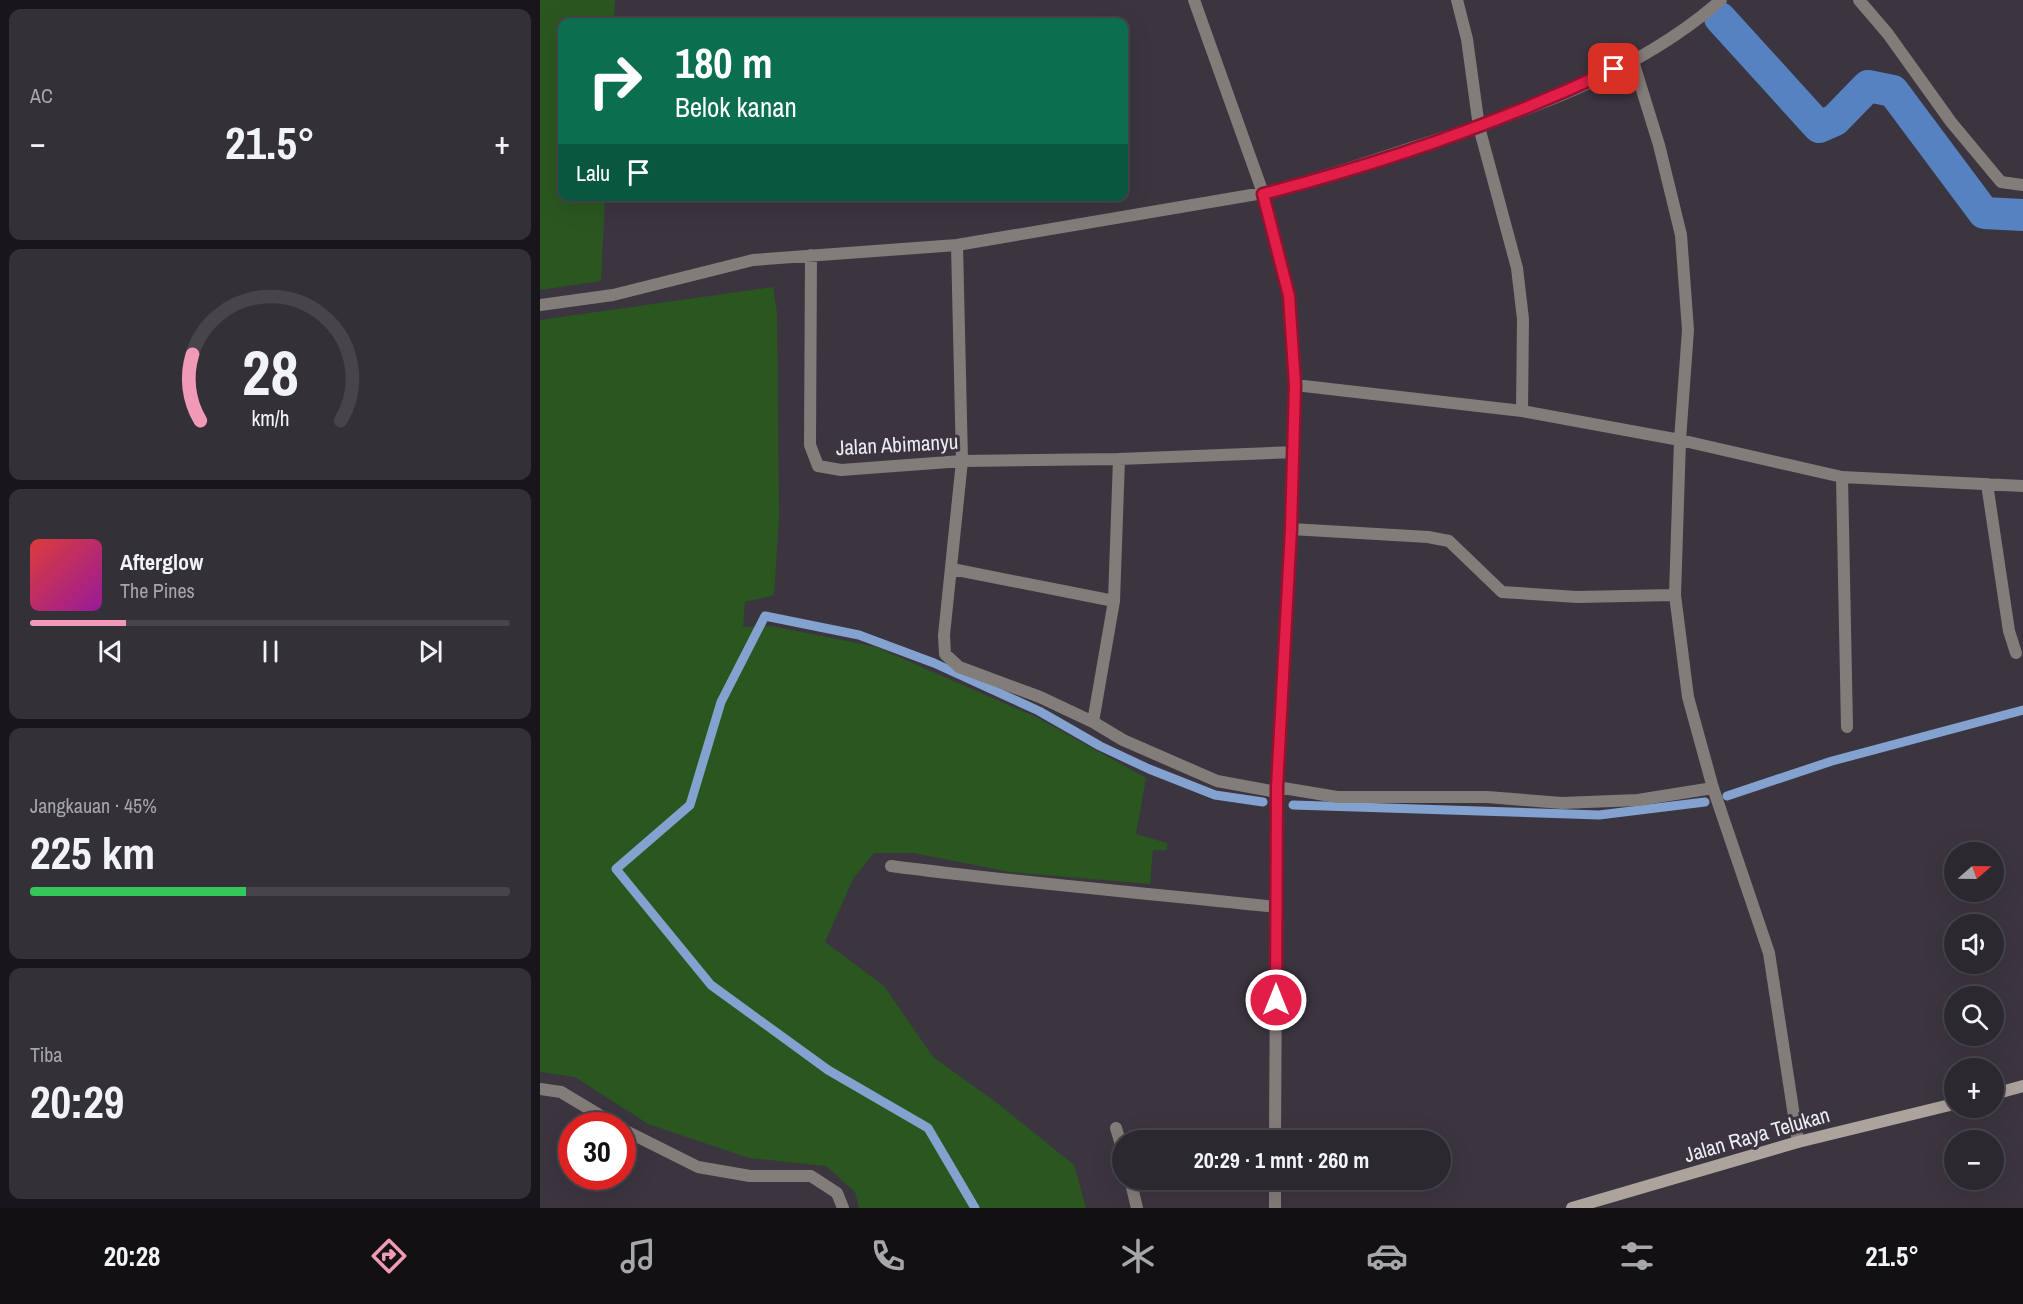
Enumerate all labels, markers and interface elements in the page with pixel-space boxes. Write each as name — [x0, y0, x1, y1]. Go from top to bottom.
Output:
text: 180 m — [675, 35, 773, 91]
icon: right — [576, 42, 654, 120]
pin — [1588, 43, 1639, 94]
icon: arrive — [1597, 52, 1630, 85]
text: AC — [30, 82, 53, 109]
text: Belok kanan — [675, 89, 797, 125]
text: 21.5° — [225, 112, 315, 173]
text: − — [30, 120, 46, 164]
text: + — [494, 120, 510, 164]
icon: arrive — [622, 156, 655, 189]
text: Lalu — [576, 158, 610, 188]
text: 28 — [242, 330, 298, 414]
text: km/h — [251, 405, 289, 434]
street label: Jalan Abimanyu — [835, 427, 959, 462]
text: Afterglow — [120, 547, 203, 577]
text: The Pines — [120, 577, 195, 604]
icon: previous — [94, 635, 127, 668]
icon: pause — [254, 635, 287, 668]
icon: next — [414, 635, 447, 668]
text: Jangkauan · 45% — [30, 792, 157, 819]
text: 225 km — [30, 822, 155, 883]
north arrow — [1944, 842, 2004, 902]
map controls — [1944, 842, 2004, 1190]
button: sound — [1944, 914, 2004, 974]
position arrow — [1244, 968, 1308, 1032]
button: search — [1944, 986, 2004, 1046]
text: Tiba — [30, 1041, 62, 1068]
button: + — [1944, 1058, 2004, 1118]
text: 20:29 — [30, 1071, 124, 1132]
street label: Jalan Raya Telukan — [1681, 1100, 1833, 1169]
speed limit sign: 30 — [558, 1112, 636, 1190]
button: − — [1944, 1130, 2004, 1190]
text: 20:29 · 1 mnt · 260 m — [1194, 1145, 1369, 1175]
icon: directions — [368, 1235, 410, 1277]
icon: music — [617, 1235, 659, 1277]
icon: phone — [867, 1235, 909, 1277]
icon: climate — [1117, 1235, 1159, 1277]
icon: car — [1366, 1235, 1408, 1277]
icon: filters — [1616, 1235, 1658, 1277]
text: 20:28 — [104, 1238, 160, 1274]
text: 21.5° — [1865, 1238, 1919, 1274]

